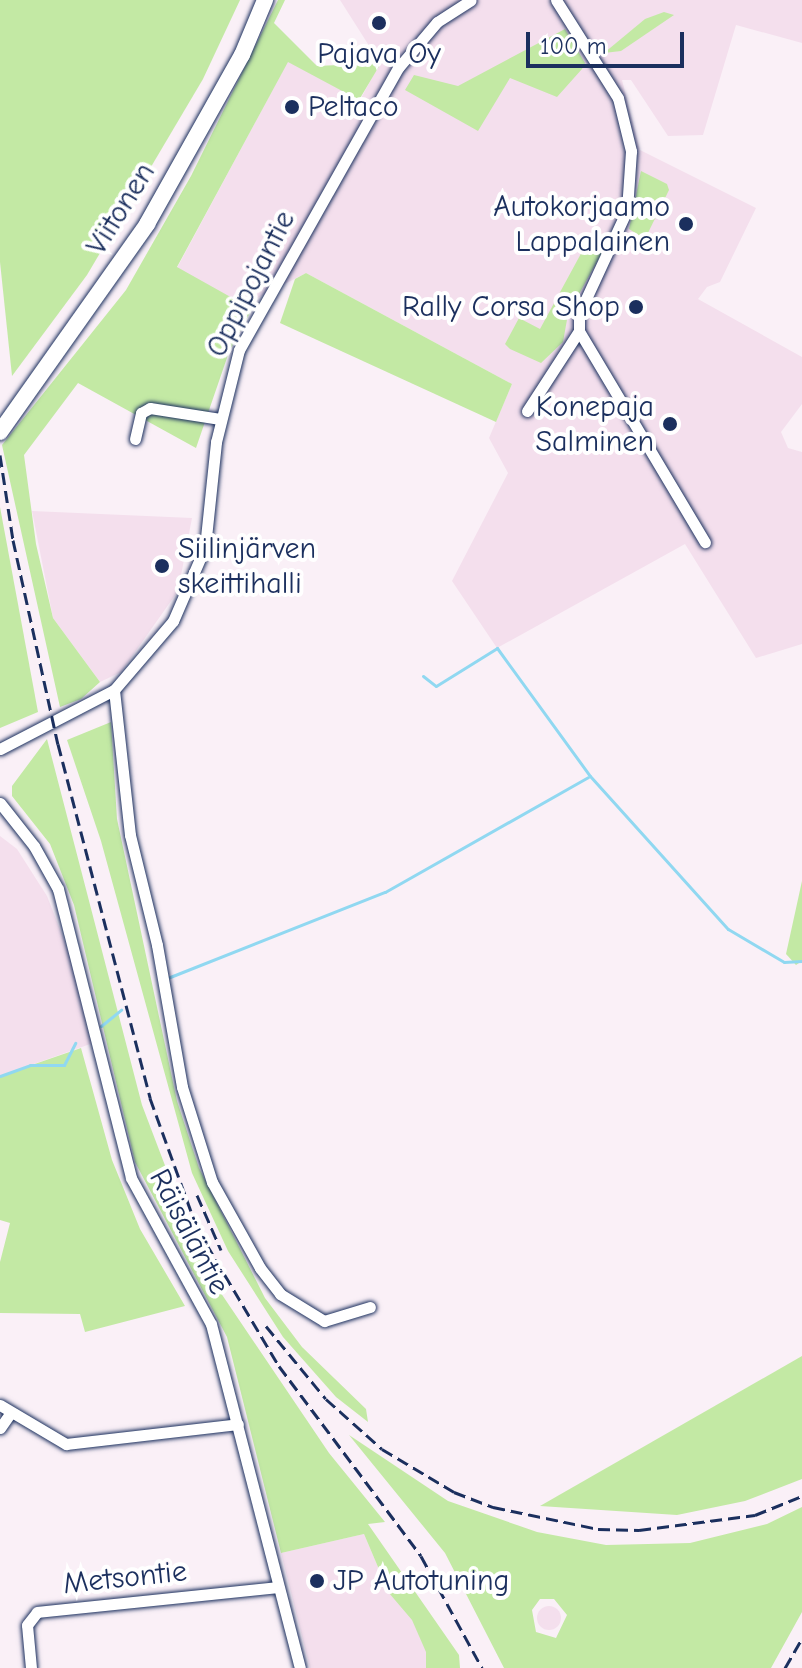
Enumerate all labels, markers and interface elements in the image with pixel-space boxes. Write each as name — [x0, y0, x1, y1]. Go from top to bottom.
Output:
marker: Pajava Oy — [370, 14, 388, 32]
scale bar — [530, 16, 688, 66]
text: 100 m — [540, 32, 607, 60]
place label: Pajava Oy — [317, 36, 441, 72]
place label: Peltaco — [308, 89, 399, 125]
marker: Peltaco — [283, 98, 301, 116]
street label: Viitonen — [79, 156, 163, 262]
place label: Autokorjaamo Lappalainen — [493, 189, 670, 260]
street label: Oppipojantie — [199, 205, 303, 363]
marker: Autokorjaamo Lappalainen — [677, 215, 695, 233]
place label: Rally Corsa Shop — [402, 289, 620, 325]
marker: Rally Corsa Shop — [627, 298, 645, 316]
place label: Konepaja Salminen — [536, 389, 654, 460]
marker: Konepaja Salminen — [661, 415, 679, 433]
place label: Siilinjärven skeittihalli — [178, 531, 316, 602]
marker: Siilinjärven skeittihalli — [153, 557, 171, 575]
street label: Räisäläntie — [141, 1163, 237, 1301]
street label: Metsontie — [61, 1554, 189, 1602]
place label: JP Autotuning — [333, 1563, 509, 1599]
marker: JP Autotuning — [308, 1572, 326, 1590]

